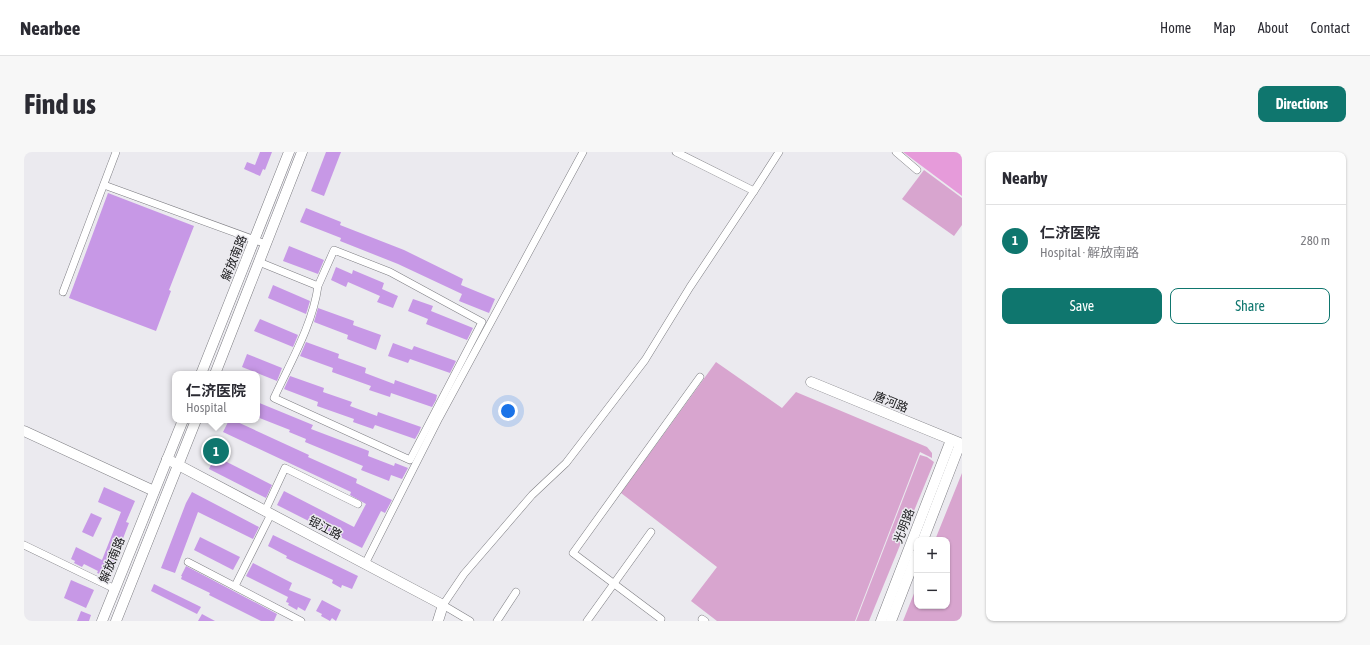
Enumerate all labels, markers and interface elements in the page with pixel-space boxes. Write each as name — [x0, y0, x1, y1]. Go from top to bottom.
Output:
text: Nearbee — [20, 17, 80, 39]
text: Home — [1160, 20, 1191, 36]
text: Map — [1213, 20, 1236, 36]
text: About — [1258, 20, 1289, 36]
text: Contact — [1311, 20, 1350, 36]
button: Directions — [1258, 86, 1346, 122]
text: Find us — [24, 88, 96, 120]
text: Nearby — [1002, 168, 1048, 188]
text: 仁济医院 — [1040, 224, 1100, 241]
street label: 解放南路 — [219, 233, 249, 283]
text: 1 — [1012, 233, 1018, 248]
text: 280 m — [1301, 233, 1330, 248]
text: Hospital · 解放南路 — [1040, 245, 1139, 260]
button: Save — [1002, 288, 1162, 324]
button: Share — [1170, 288, 1330, 324]
popup — [172, 371, 260, 423]
text: 仁济医院 — [186, 382, 246, 399]
street label: 唐河路 — [872, 389, 910, 415]
text: Hospital — [186, 400, 227, 415]
your location — [498, 401, 518, 421]
pin: 1 — [203, 436, 229, 466]
street label: 光明路 — [891, 507, 917, 545]
street label: 银江路 — [306, 513, 344, 543]
street label: 解放南路 — [97, 535, 127, 585]
map controls — [914, 537, 950, 609]
button: + — [914, 537, 950, 573]
button: − — [914, 573, 950, 609]

